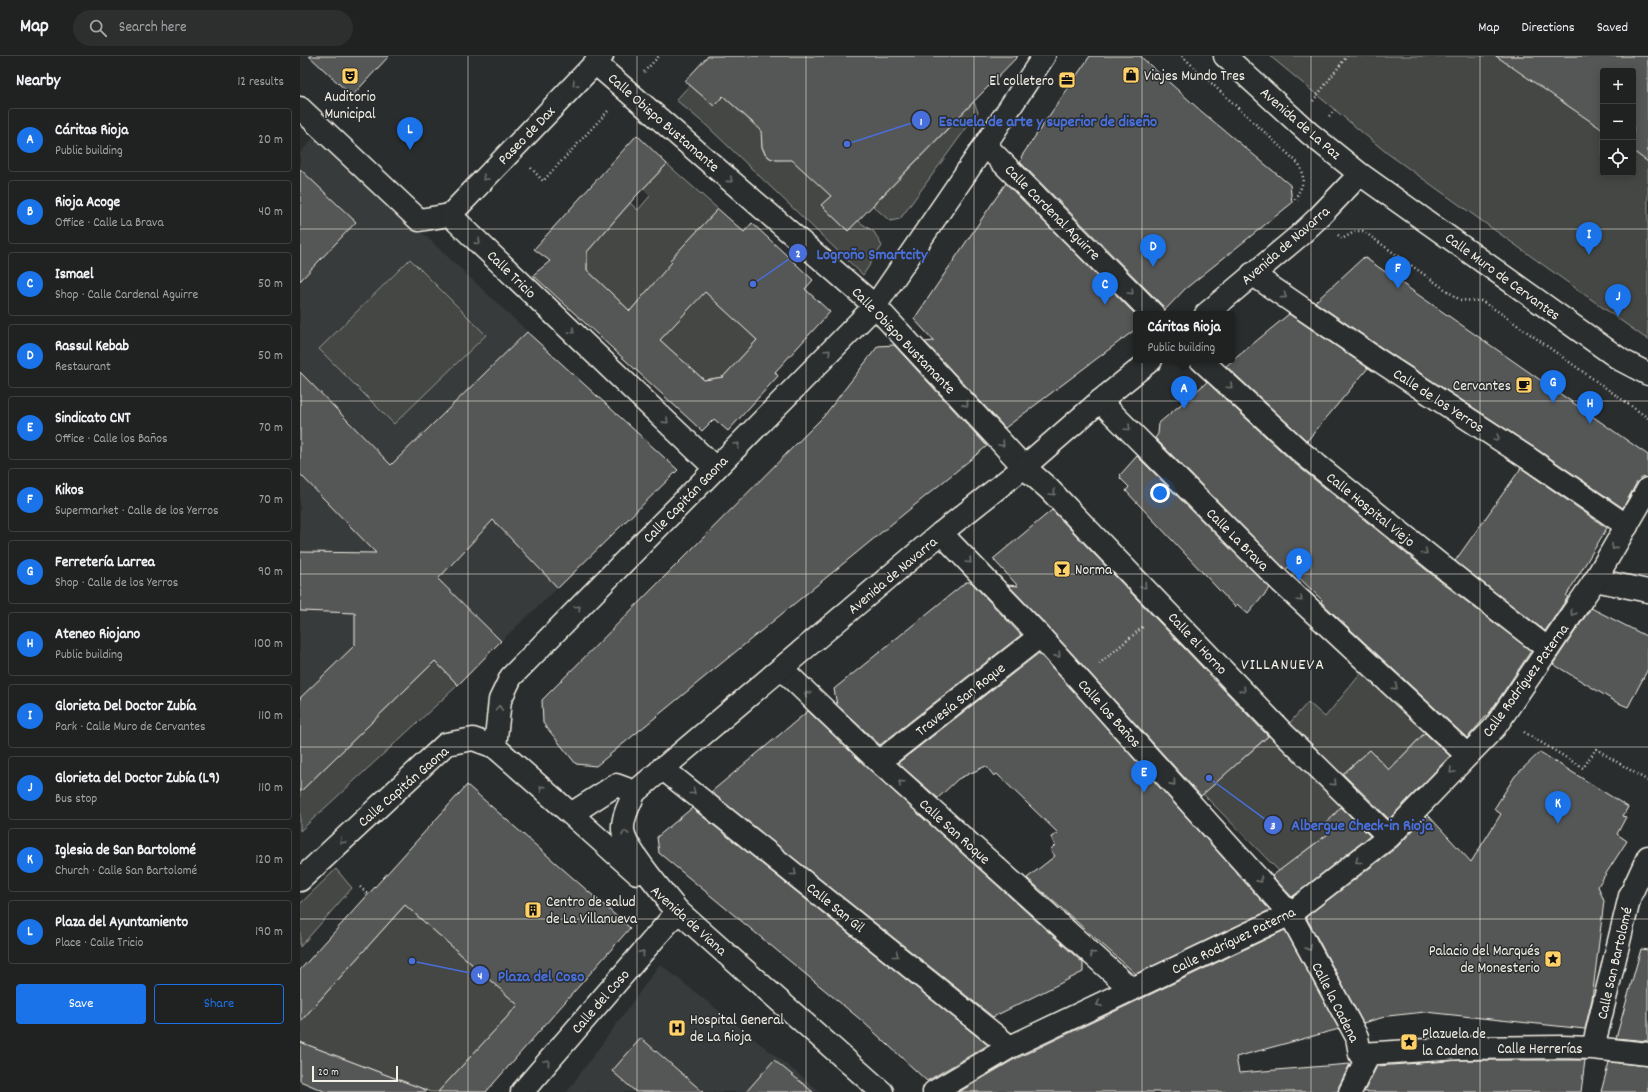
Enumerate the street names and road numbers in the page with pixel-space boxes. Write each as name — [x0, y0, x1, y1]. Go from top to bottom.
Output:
street label: Calle Obispo Bustamante — [602, 69, 724, 179]
street label: Avenida de La Paz — [1254, 83, 1345, 166]
street label: Paseo de Dax — [494, 102, 561, 171]
street label: Calle Cardenal Aguirre — [999, 160, 1105, 267]
street label: Avenida de Navarra — [1237, 201, 1336, 291]
street label: Calle Muro de Cervantes — [1440, 228, 1564, 327]
street label: Calle Tricio — [481, 246, 541, 305]
street label: Calle Obispo Bustamante — [845, 283, 960, 400]
street label: Calle de los Yerros — [1388, 364, 1488, 439]
street label: Calle Capitán Gaona — [639, 451, 735, 549]
street label: Calle Hospital Viejo — [1321, 468, 1419, 554]
street label: Calle La Brava — [1200, 504, 1274, 578]
street label: Avenida de Navarra — [844, 532, 944, 621]
street label: Calle el Horno — [1162, 608, 1232, 681]
street label: Calle Rodríguez Paterna — [1478, 619, 1576, 742]
street label: Travesía San Roque — [912, 658, 1011, 743]
street label: Calle los Baños — [1072, 675, 1145, 754]
street label: Calle Capitán Gaona — [354, 741, 455, 833]
street label: Calle San Roque — [913, 794, 995, 871]
street label: Calle San Gil — [801, 878, 869, 939]
street label: Avenida de Viana — [645, 881, 732, 963]
street label: Calle Rodríguez Paterna — [1168, 902, 1300, 981]
street label: Calle San Bartolomé — [1592, 905, 1640, 1022]
street label: Calle la Cadena — [1305, 959, 1364, 1048]
street label: Calle del Coso — [567, 965, 636, 1039]
street label: Calle Herrerías — [1497, 1039, 1583, 1061]

